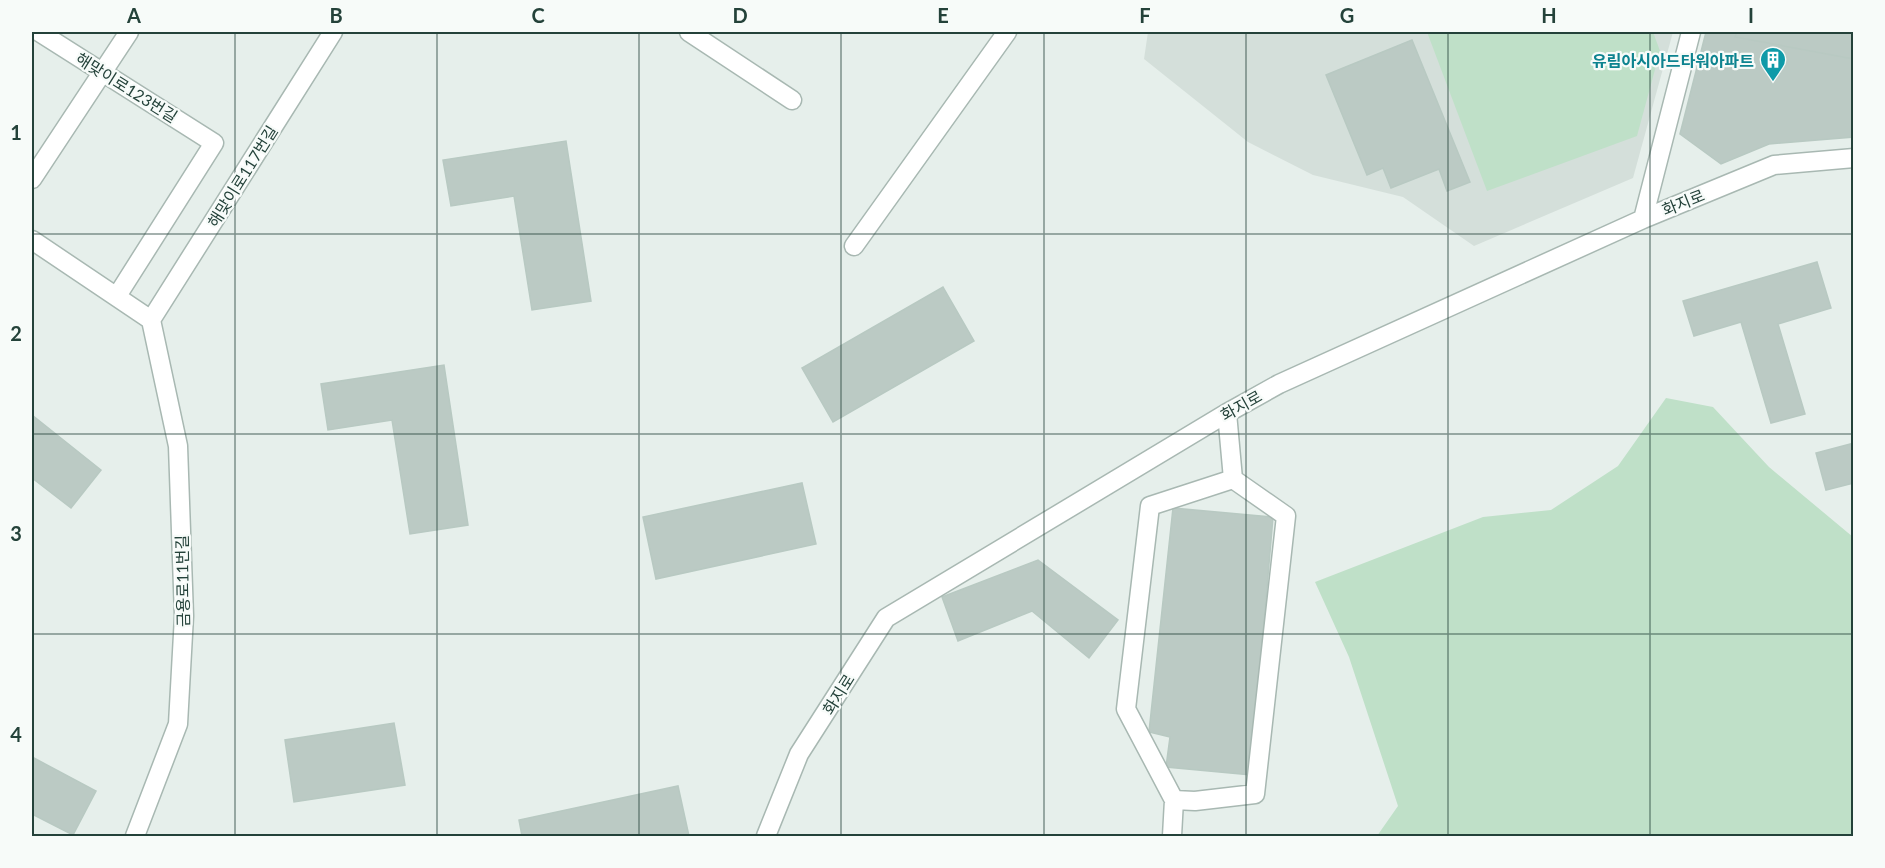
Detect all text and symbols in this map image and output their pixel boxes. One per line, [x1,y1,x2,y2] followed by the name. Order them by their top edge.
[126,3,141,27] text: A
[329,3,343,27] text: B
[531,3,545,27] text: C
[732,3,748,27] text: D
[937,3,949,27] text: E
[1139,3,1151,27] text: F
[1340,3,1354,27] text: G
[1541,3,1557,27] text: H
[1748,3,1754,27] text: I
[1758,45,1788,83] building icon: 유림아시아드타워아파트
[73,48,181,126] street label: 해맞이로123번길
[1592,51,1754,70] place label: 유림아시아드타워아파트
[10,120,22,144] text: 1
[203,122,281,230] street label: 해맞이로117번길
[1659,185,1707,219] street label: 화지로
[10,321,22,345] text: 2
[1217,386,1265,424] street label: 화지로
[10,521,22,545] text: 3
[172,535,192,627] street label: 금용로11번길
[818,670,858,718] street label: 화지로
[10,722,22,746] text: 4

